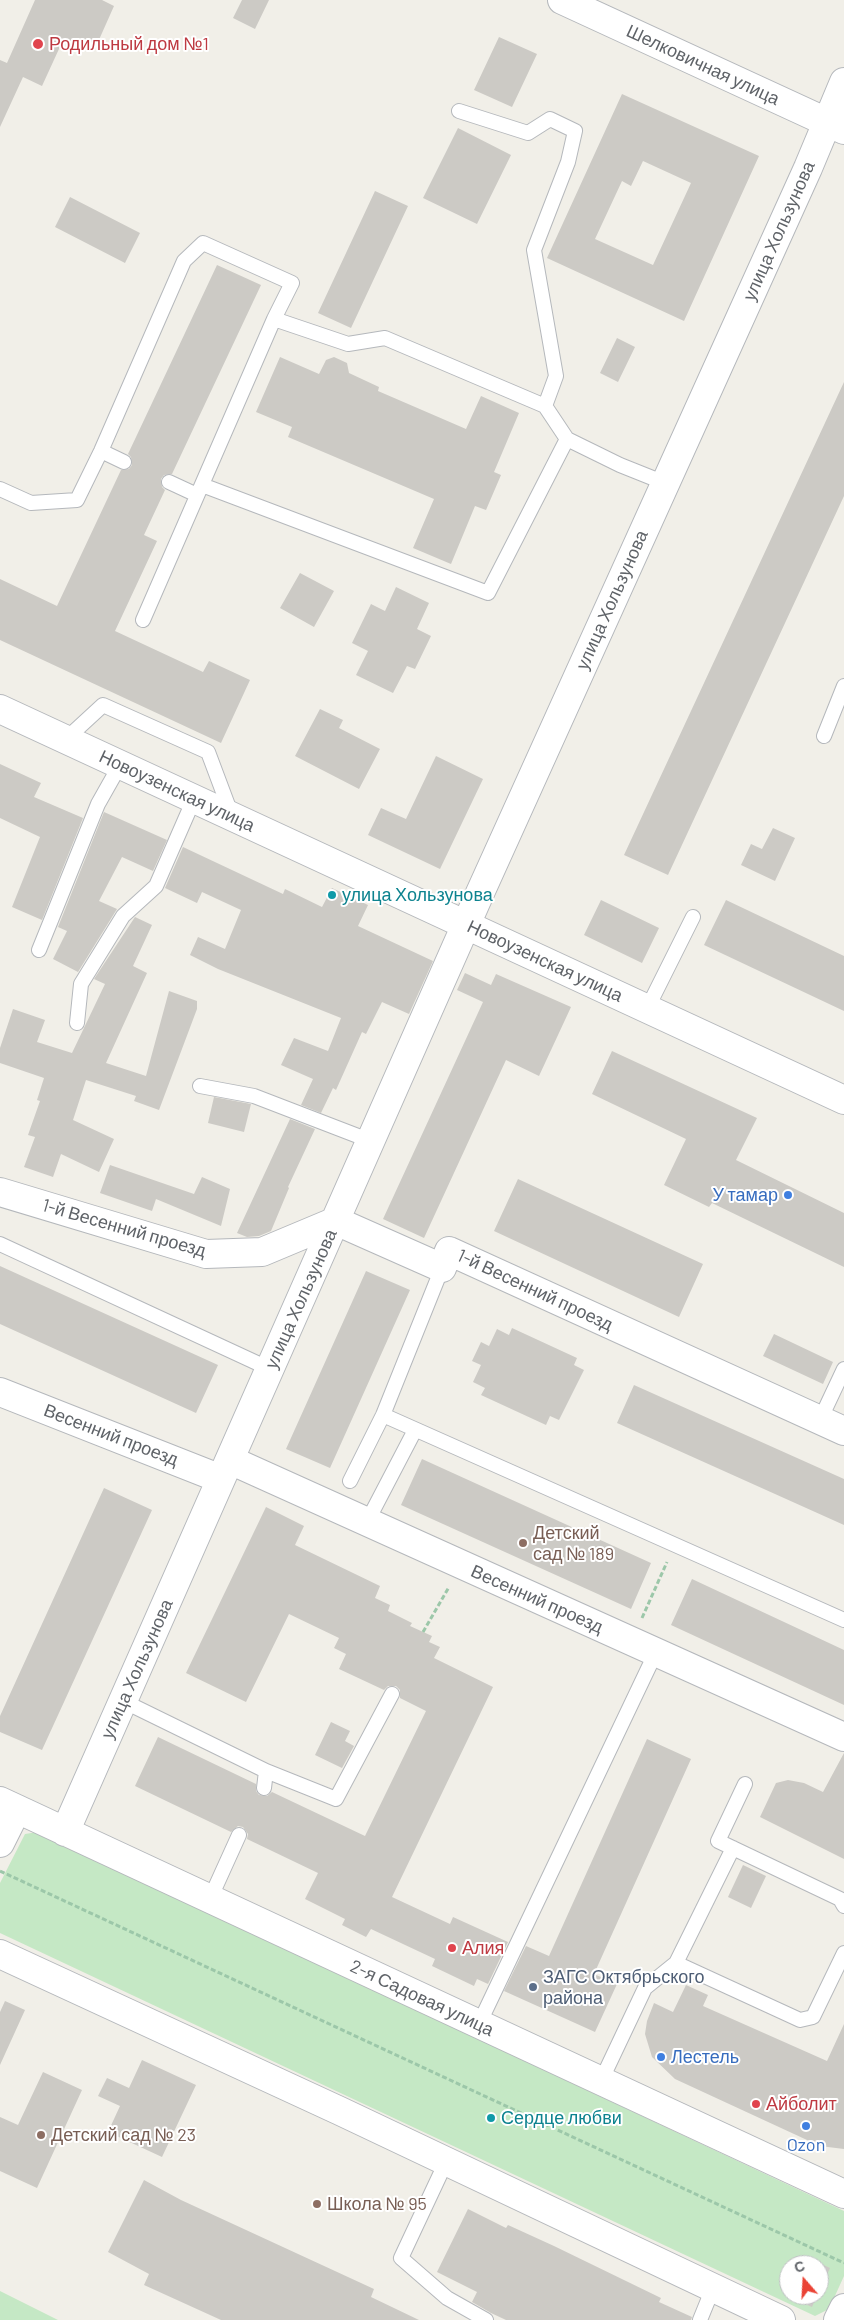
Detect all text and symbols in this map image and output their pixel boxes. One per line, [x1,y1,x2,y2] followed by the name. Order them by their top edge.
[623,20,783,110] street label: Шелковичная улица
[49,33,209,55] place label: Родильный дом №1
[31,37,45,51] marker: Родильный дом №1
[738,158,820,304] street label: улица Хользунова
[571,527,653,673] street label: улица Хользунова
[96,745,258,837] street label: Новоузенская улица
[342,884,493,906] place label: улица Хользунова
[326,889,338,901] marker: улица Хользунова
[464,915,626,1007] street label: Новоузенская улица
[713,1184,778,1206] place label: У тамар
[782,1189,794,1201] marker: У тамар
[40,1194,208,1262] street label: 1-й Весенний проезд
[260,1226,342,1372] street label: улица Хользунова
[454,1244,616,1336] street label: 1-й Весенний проезд
[41,1399,181,1471] street label: Весенний проезд
[533,1522,614,1565] place label: Детский сад № 189
[517,1537,529,1549] marker: Детский сад № 189
[468,1560,606,1638] street label: Весенний проезд
[96,1596,178,1742] street label: улица Хользунова
[462,1937,504,1959] place label: Алия
[446,1942,458,1954] marker: Алия
[347,1955,497,2041] street label: 2-я Садовая улица
[543,1966,704,2008] place label: ЗАГС Октябрьского района
[527,1981,539,1993] marker: ЗАГС Октябрьского района
[671,2046,739,2068] place label: Лестель
[655,2051,667,2063] marker: Лестель
[766,2093,837,2115] place label: Айболит
[750,2098,762,2110] marker: Айболит
[501,2107,622,2129] place label: Сердце любви
[485,2112,497,2124] marker: Сердце любви
[800,2120,812,2132] marker: Ozon
[51,2124,196,2146] place label: Детский сад № 23
[35,2129,47,2141] marker: Детский сад № 23
[787,2134,825,2156] place label: Ozon
[327,2193,427,2215] place label: Школа № 95
[311,2198,323,2210] marker: Школа № 95
[779,2255,829,2305] north arrow
[792,2257,807,2276] text: С

